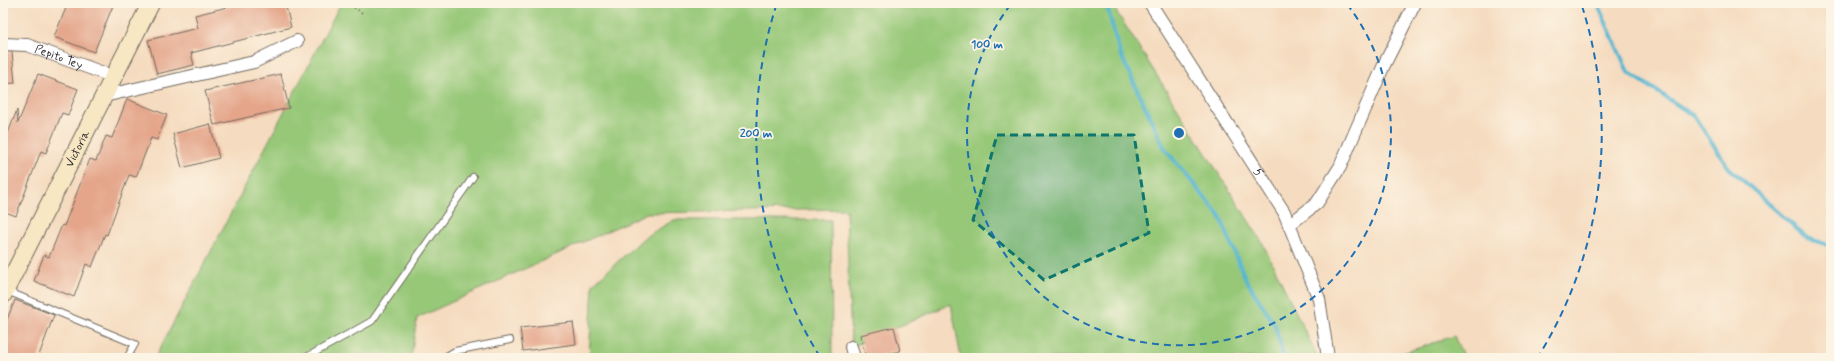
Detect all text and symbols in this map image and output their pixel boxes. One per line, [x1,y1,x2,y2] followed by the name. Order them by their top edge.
[971,37,1004,53] text: 100 m
[32,42,85,74] street label: Pepito Tey
[740,126,773,142] text: 200 m
[1172,126,1186,140] centre of rings
[62,127,94,170] street label: Victoria
[1249,165,1266,180] street label: 5

